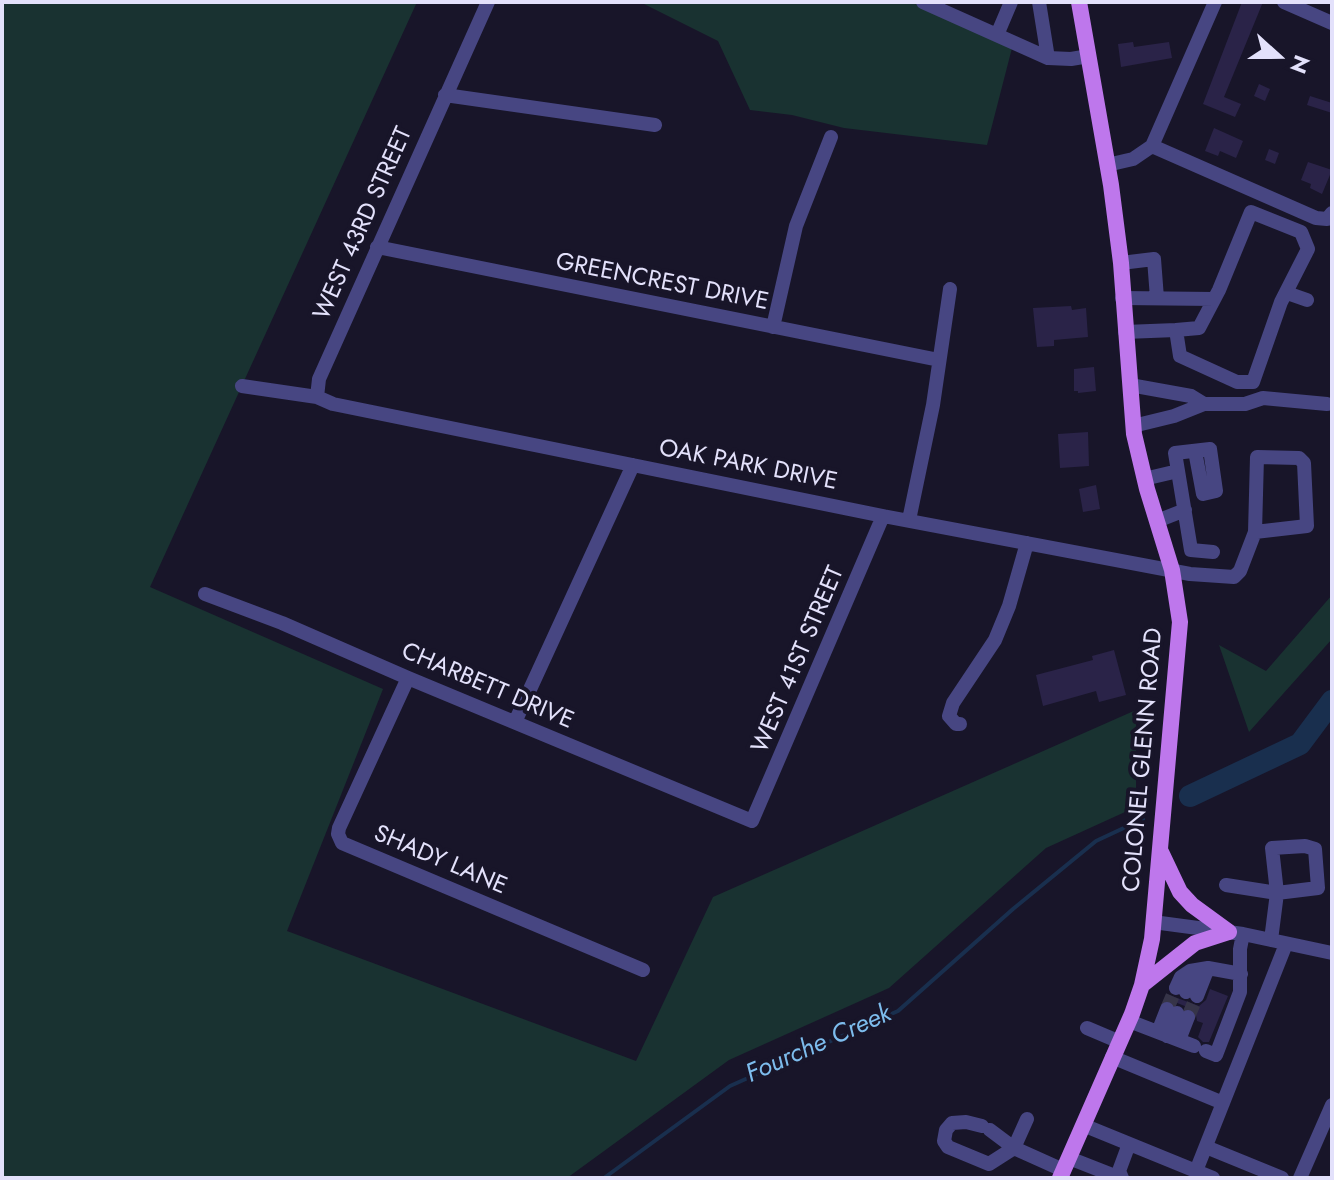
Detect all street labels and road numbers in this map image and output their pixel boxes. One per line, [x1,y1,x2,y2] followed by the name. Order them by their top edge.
[309,123,419,325] street label: WEST 43RD STREET
[553,248,771,318] street label: GREENCREST DRIVE
[656,435,840,497] street label: OAK PARK DRIVE
[747,562,851,758] street label: WEST 41ST STREET
[1118,627,1170,893] street label: COLONEL GLENN ROAD
[397,638,577,736] street label: CHARBETT DRIVE
[369,820,511,902] street label: SHADY LANE

